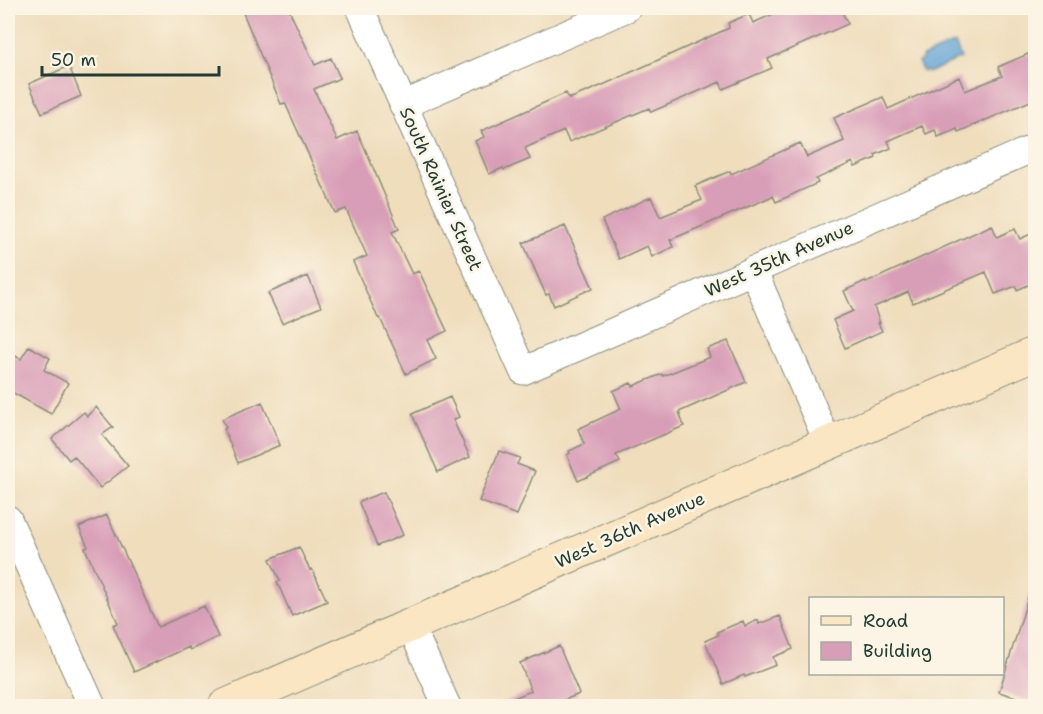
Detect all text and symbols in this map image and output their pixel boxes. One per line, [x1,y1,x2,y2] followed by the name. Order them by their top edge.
[42,39,219,77] scale bar
[51,48,96,72] text: 50 m
[394,103,488,275] street label: South Rainier Street
[701,215,857,303] street label: West 35th Avenue
[551,486,709,574] street label: West 36th Avenue
[809,597,1004,675] legend
[863,609,908,633] text: Road
[863,639,932,663] text: Building

